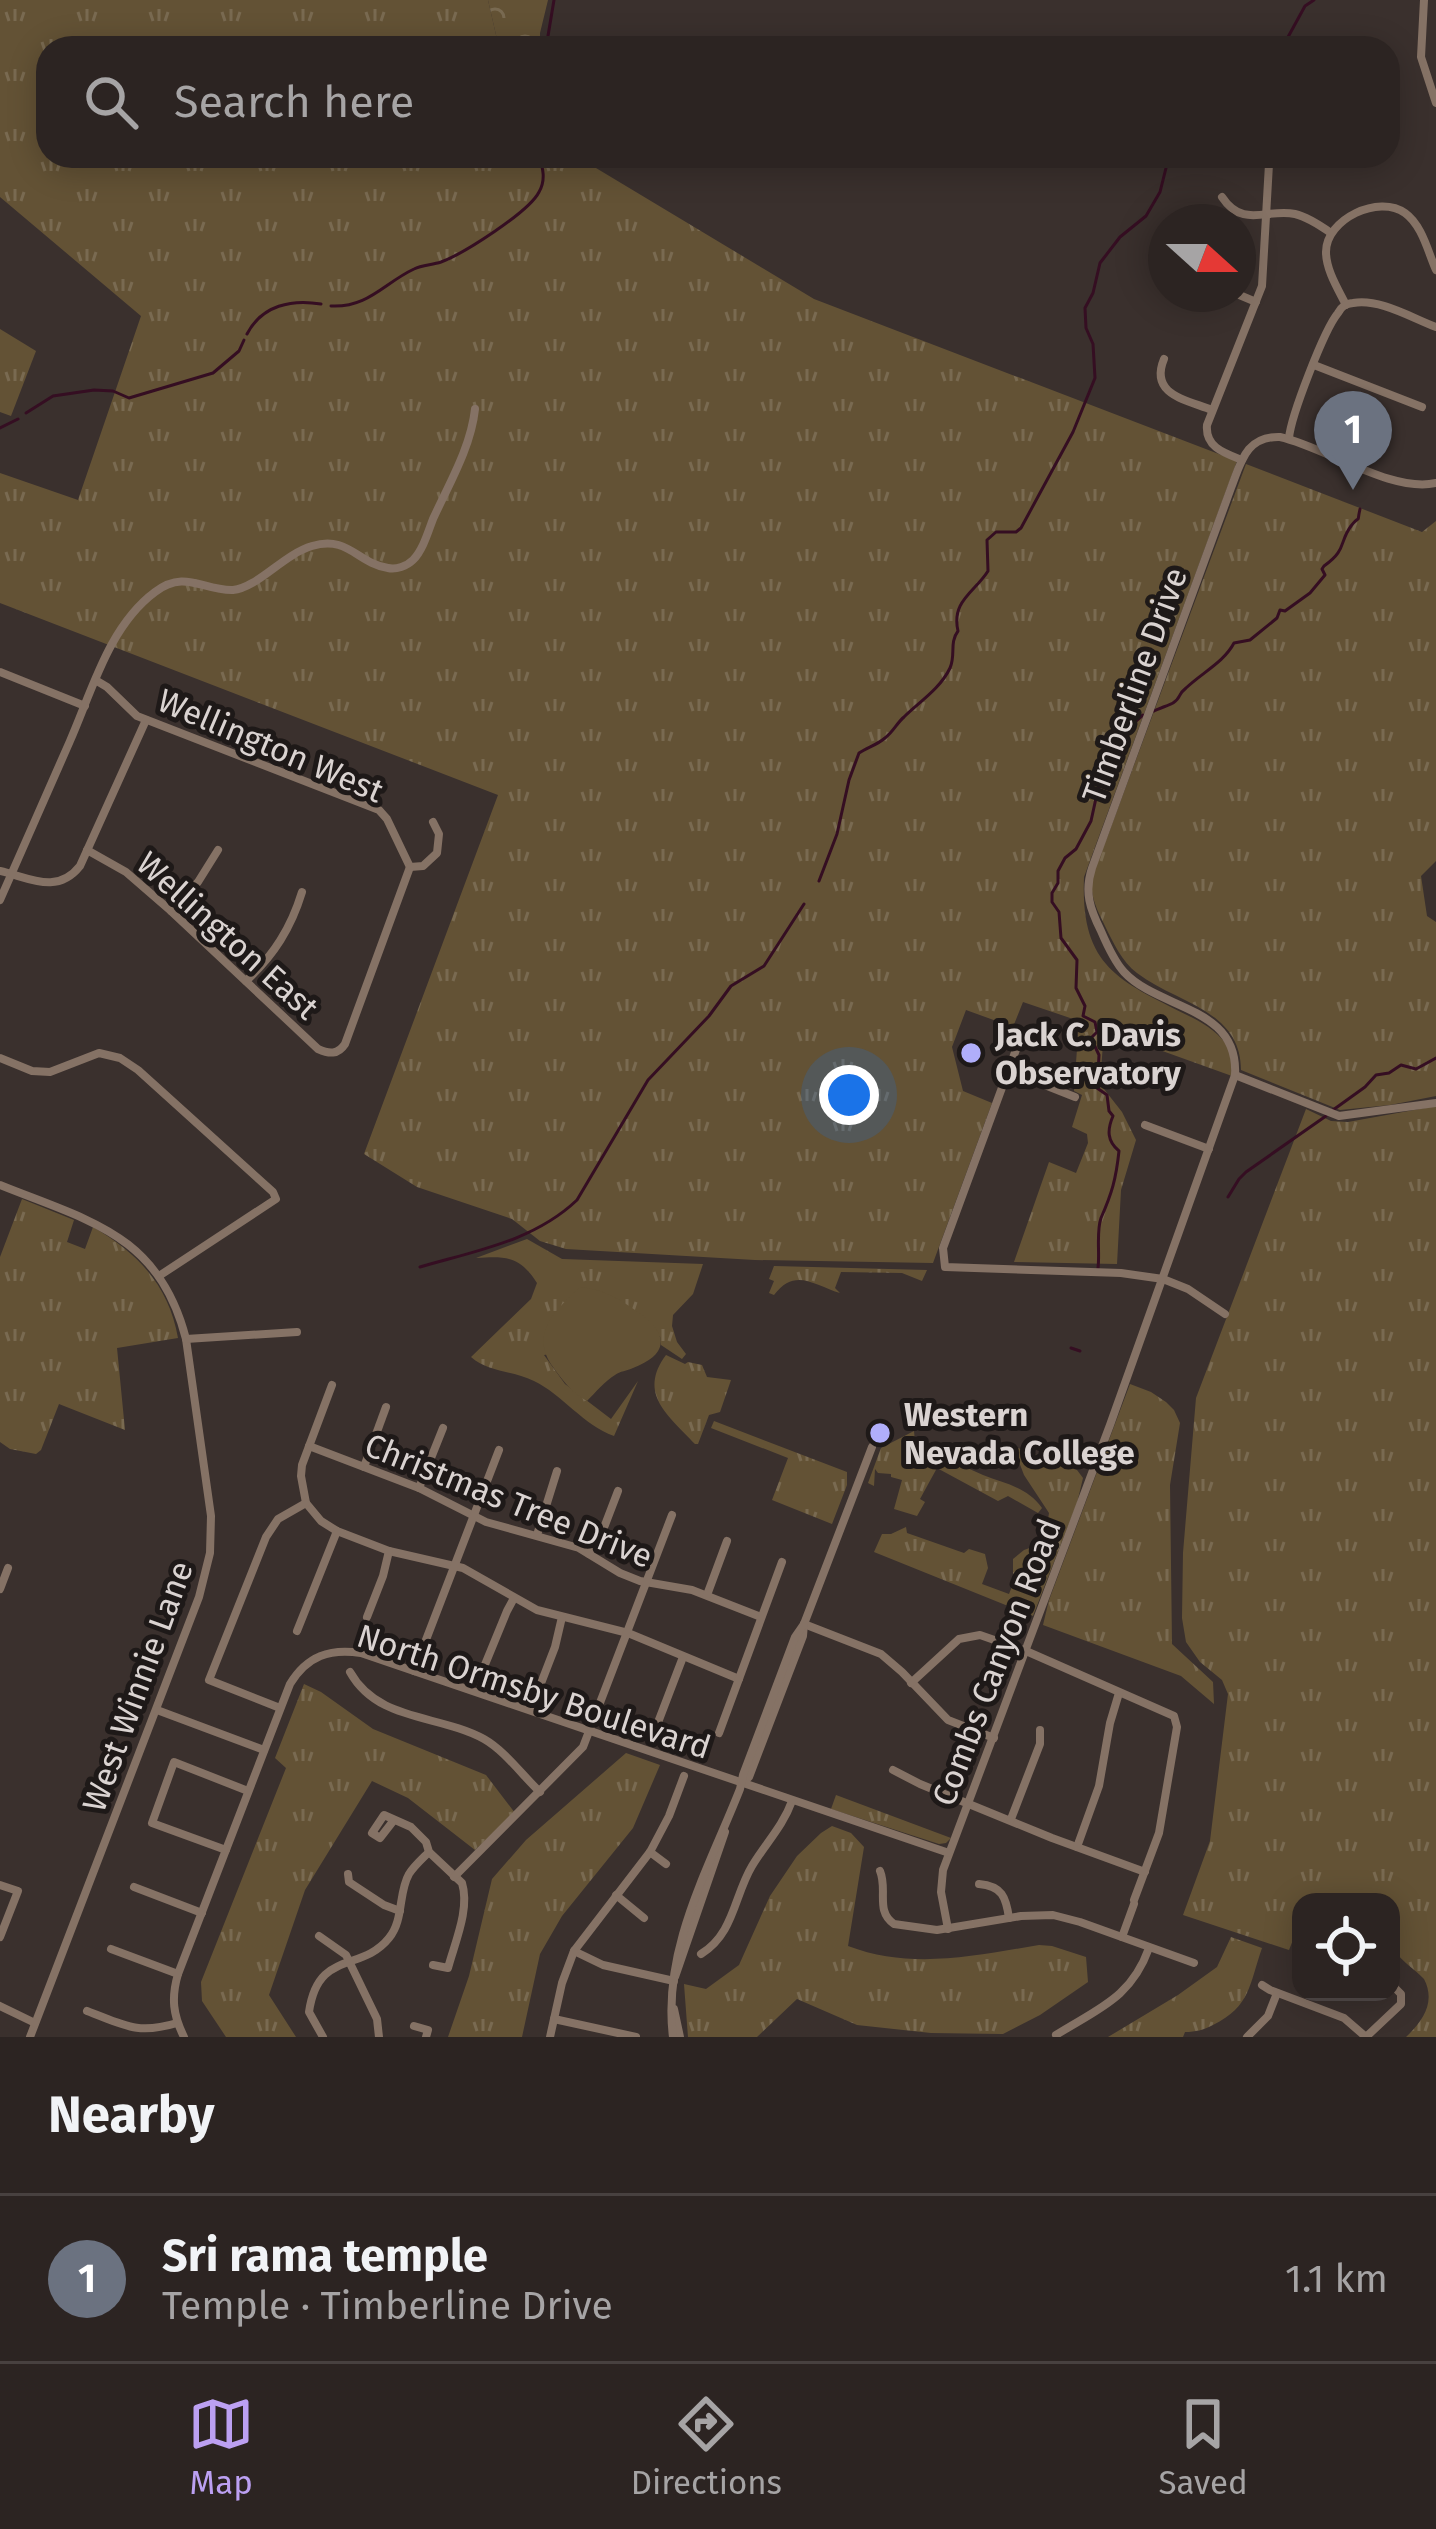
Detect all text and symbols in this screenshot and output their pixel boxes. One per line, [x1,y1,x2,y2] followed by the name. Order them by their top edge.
[36,36,1400,168] search box
[78,69,144,135] icon: search
[174,75,414,129] text: Search here
[1148,204,1256,312] north arrow
[1314,391,1392,490] pin: 1
[1074,562,1196,808] street label: Timberline Drive
[152,680,389,811] street label: Wellington West
[128,844,327,1028] street label: Wellington East
[994,1015,1182,1093] place label: Jack C. Davis Observatory
[958,1040,984,1066] marker: Jack C. Davis Observatory
[819,1065,879,1125] your location
[904,1395,1135,1473] place label: Western Nevada College
[867,1420,893,1446] marker: Western Nevada College
[359,1425,658,1577] street label: Christmas Tree Drive
[924,1513,1070,1811] street label: Combs Canyon Road
[74,1556,202,1817] street label: West Winnie Lane
[352,1616,715,1768] street label: North Ormsby Boulevard
[1292,1893,1400,2001] map controls
[1292,1893,1400,2001] button: locate
[48,2084,214,2146] text: Nearby
[162,2229,488,2283] text: Sri rama temple
[78,2256,96,2302] text: 1
[1285,2256,1388,2302] text: 1.1 km
[162,2283,613,2329] text: Temple · Timberline Drive
[188,2391,254,2503] tab: Map
[631,2391,782,2503] tab: Directions
[1158,2391,1248,2503] tab: Saved

